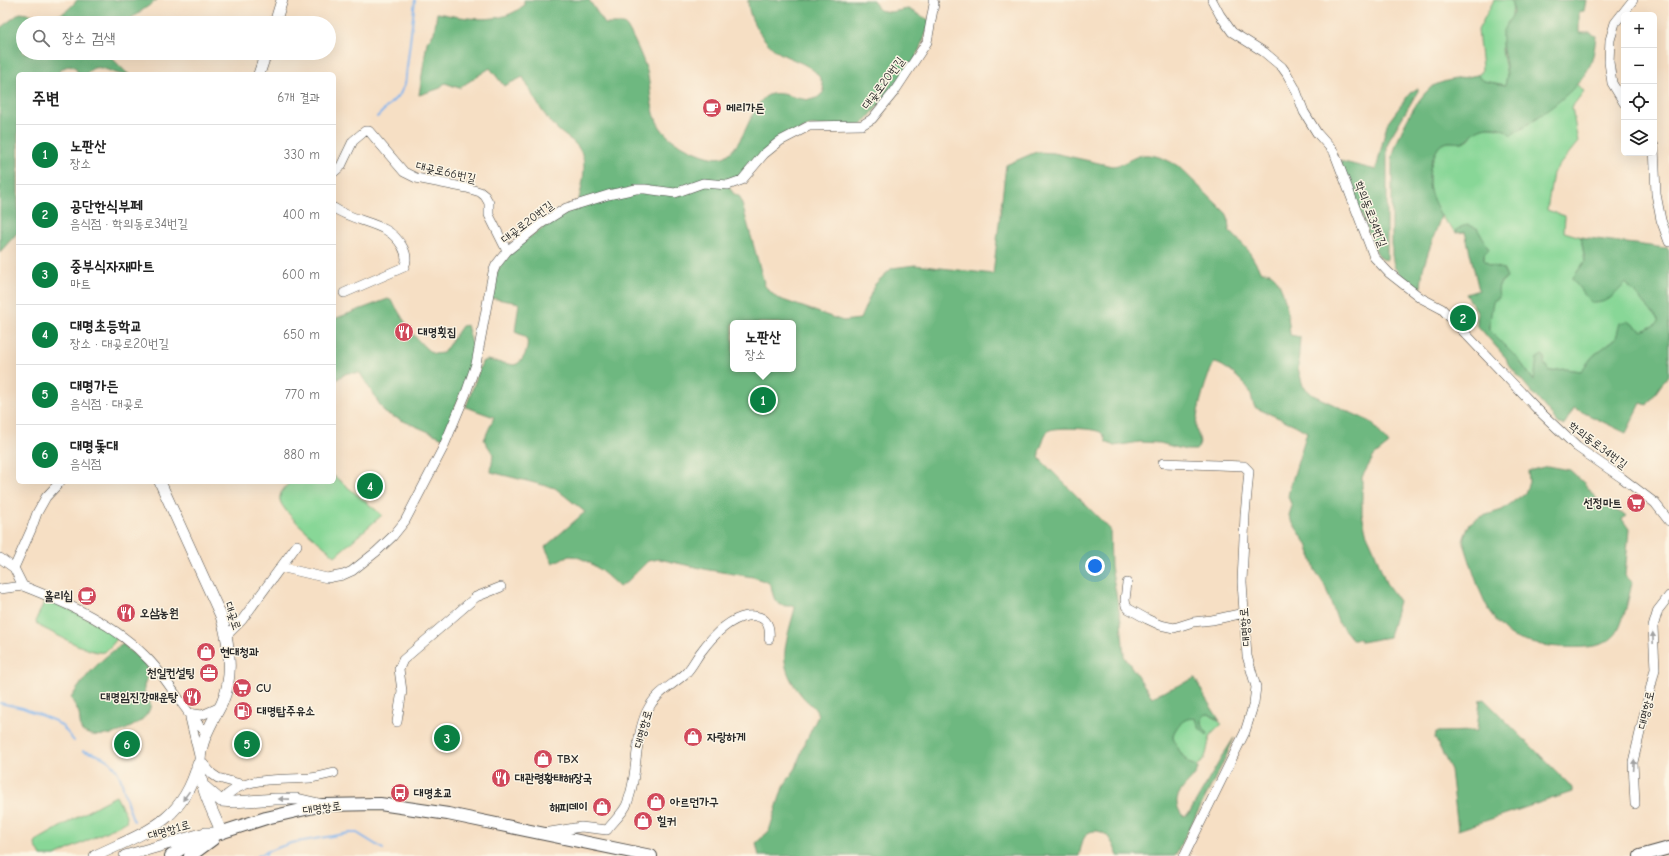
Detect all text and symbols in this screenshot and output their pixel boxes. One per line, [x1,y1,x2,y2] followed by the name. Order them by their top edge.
[1621,12,1657,156] map controls
[1621,12,1657,48] button: +
[16,16,336,60] search box
[30,27,52,49] icon: search
[62,29,115,47] text: 장소 검색
[1621,48,1657,84] button: −
[859,54,907,112] street label: 대곶로20번길
[1621,84,1657,120] button: locate
[32,89,59,108] text: 주변
[277,90,320,105] text: 6개 결과
[701,97,723,119] cafe icon: 메리가든
[726,101,765,115] place label: 메리가든
[1621,120,1657,156] button: layers
[70,137,106,155] text: 노판산
[42,147,48,162] text: 1
[284,147,320,162] text: 330 m
[70,156,91,171] text: 장소
[415,158,478,186] street label: 대곶로66번길
[1352,179,1390,249] street label: 학의동로34번길
[70,197,142,215] text: 공단한식부페
[498,198,556,246] street label: 대곶로20번길
[42,207,48,222] text: 2
[283,207,320,222] text: 400 m
[70,216,188,231] text: 음식점 · 학의동로34번길
[70,257,155,275] text: 중부식자재마트
[42,267,48,282] text: 3
[282,267,320,282] text: 600 m
[70,276,91,291] text: 마트
[1450,303,1476,333] pin: 2
[70,317,142,335] text: 대명초등학교
[730,320,796,372] popup
[393,321,415,343] restaurant icon: 대명횟집
[417,325,457,339] place label: 대명횟집
[42,327,48,342] text: 4
[283,327,320,342] text: 650 m
[745,328,781,346] text: 노판산
[70,336,169,351] text: 장소 · 대곶로20번길
[745,347,766,362] text: 장소
[70,377,118,395] text: 대명가든
[750,385,776,415] pin: 1
[42,387,48,402] text: 5
[285,387,320,402] text: 770 m
[70,396,144,411] text: 음식점 · 대곶로
[1566,418,1630,472] street label: 학의동로34번길
[70,437,118,455] text: 대명돛대
[42,447,48,462] text: 6
[284,447,320,462] text: 880 m
[70,456,101,471] text: 음식점
[357,471,383,501] pin: 4
[1625,492,1647,514] supermarket icon: 선정마트
[1583,496,1622,510] place label: 선정마트
[1085,556,1105,576] your location
[76,585,98,607] cafe icon: 홀리쉽
[44,589,73,603] place label: 홀리쉽
[222,600,244,632] street label: 대곶로
[115,602,137,624] restaurant icon: 오삼농원
[140,606,179,620] place label: 오삼농원
[1237,607,1253,647] street label: 대명항로
[1650,631,1656,644] one-way arrow
[195,641,217,663] shop icon: 현대청과
[220,645,259,659] place label: 현대청과
[198,662,220,684] office icon: 천일컨설팅
[147,666,195,680] place label: 천일컨설팅
[231,677,253,699] supermarket icon: CU
[256,681,271,695] place label: CU
[181,686,203,708] restaurant icon: 대명임진강매운탕
[100,690,178,704] place label: 대명임진강매운탕
[1635,690,1657,730] street label: 대명항로
[232,700,254,722] fuel station icon: 대명탑주유소
[256,704,315,718] place label: 대명탑주유소
[631,709,655,749] street label: 대명항로
[434,723,460,753] pin: 3
[682,726,704,748] shop icon: 자랑하게
[114,729,140,759] pin: 6
[234,729,260,759] pin: 5
[707,730,746,744] place label: 자랑하게
[532,748,554,770] shop icon: TBX
[557,752,579,766] place label: TBX
[1630,759,1637,771] one-way arrow
[490,767,512,789] restaurant icon: 대관령황태해장국
[514,771,593,785] place label: 대관령황태해장국
[389,782,411,804] bus stop icon: 대명초교
[413,786,453,800] place label: 대명초교
[182,791,190,801] one-way arrow
[645,791,667,813] shop icon: 아르던가구
[670,795,719,809] place label: 아르던가구
[277,796,290,802] one-way arrow
[591,796,613,818] shop icon: 해피데이
[302,799,342,817] street label: 대명항로
[549,800,588,814] place label: 해피데이
[632,810,654,832] shop icon: 힐커
[657,814,676,828] place label: 힐커
[146,817,192,843] street label: 대명항1로

